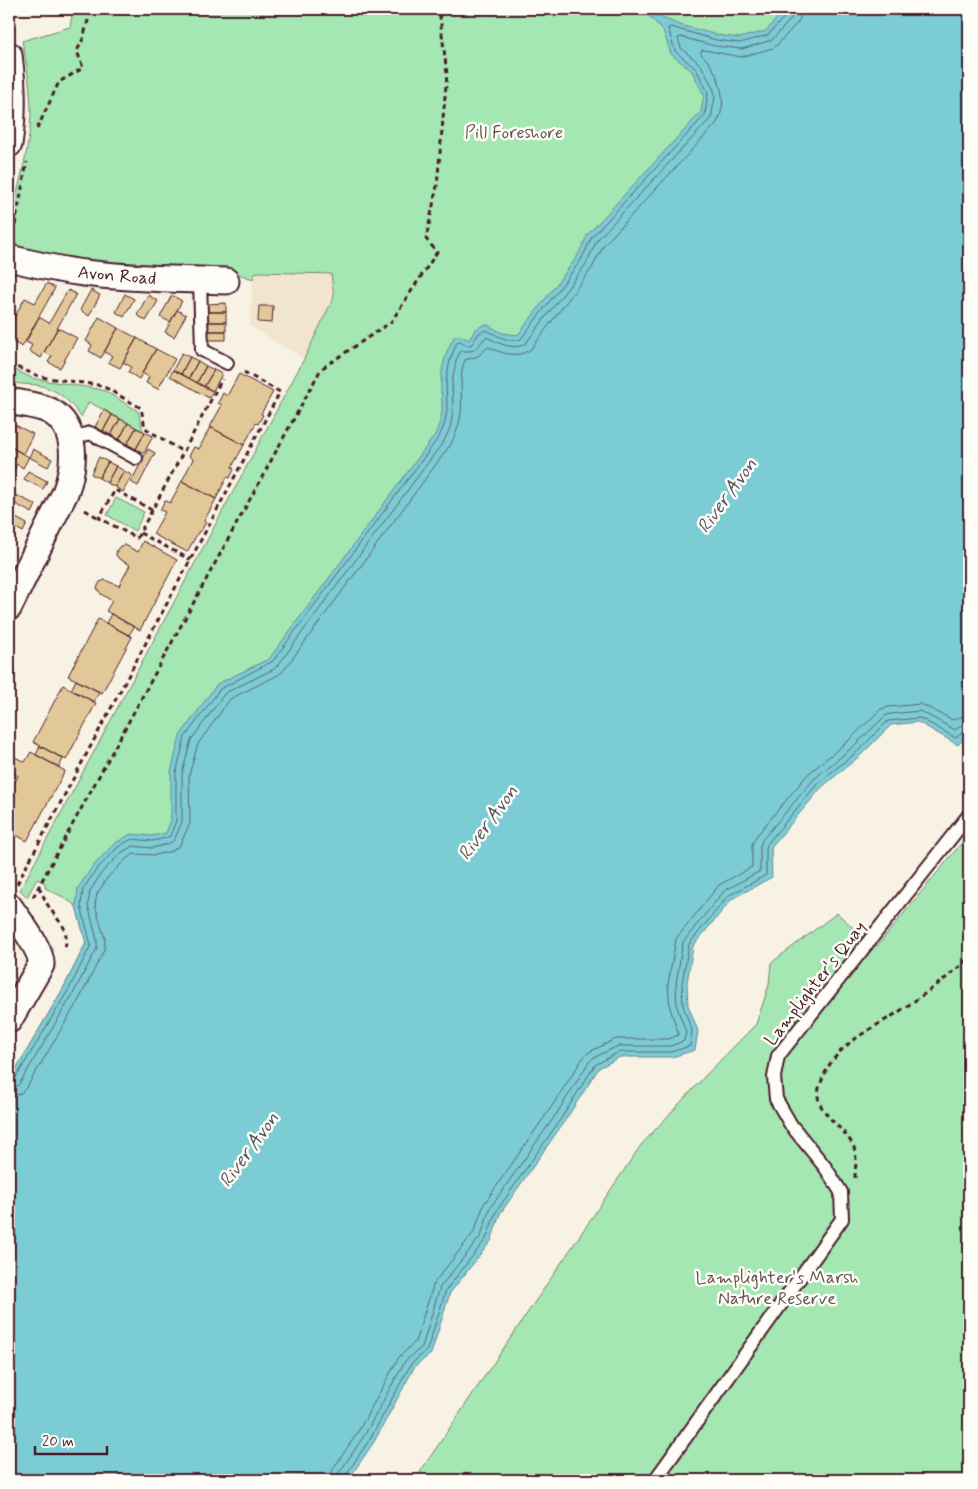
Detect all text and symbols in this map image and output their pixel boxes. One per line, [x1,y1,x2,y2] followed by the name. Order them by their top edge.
[465,121,563,145] park label: Pill Foreshore
[77,261,157,291] street label: Avon Road
[691,453,763,538] water label: River Avon
[452,780,524,865] water label: River Avon
[759,916,872,1051] street label: Lamplighter's Quay
[213,1107,285,1192] water label: River Avon
[696,1266,858,1311] park label: Lamplighter's Marsh Nature Reserve
[35,1424,108,1456] scale bar
[42,1432,74,1452] text: 20 m

